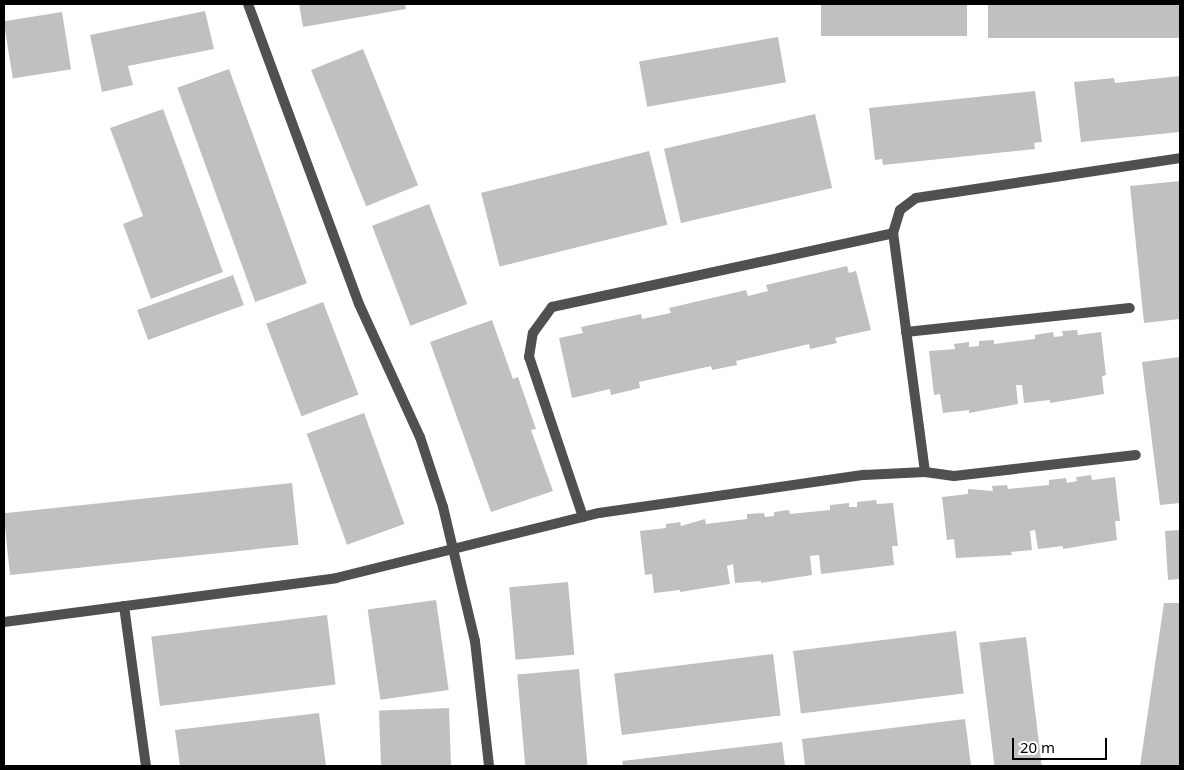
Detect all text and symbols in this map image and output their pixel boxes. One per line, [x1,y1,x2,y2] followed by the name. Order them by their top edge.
[1014,728,1109,760] scale bar
[1020,737,1055,757] text: 20 m

